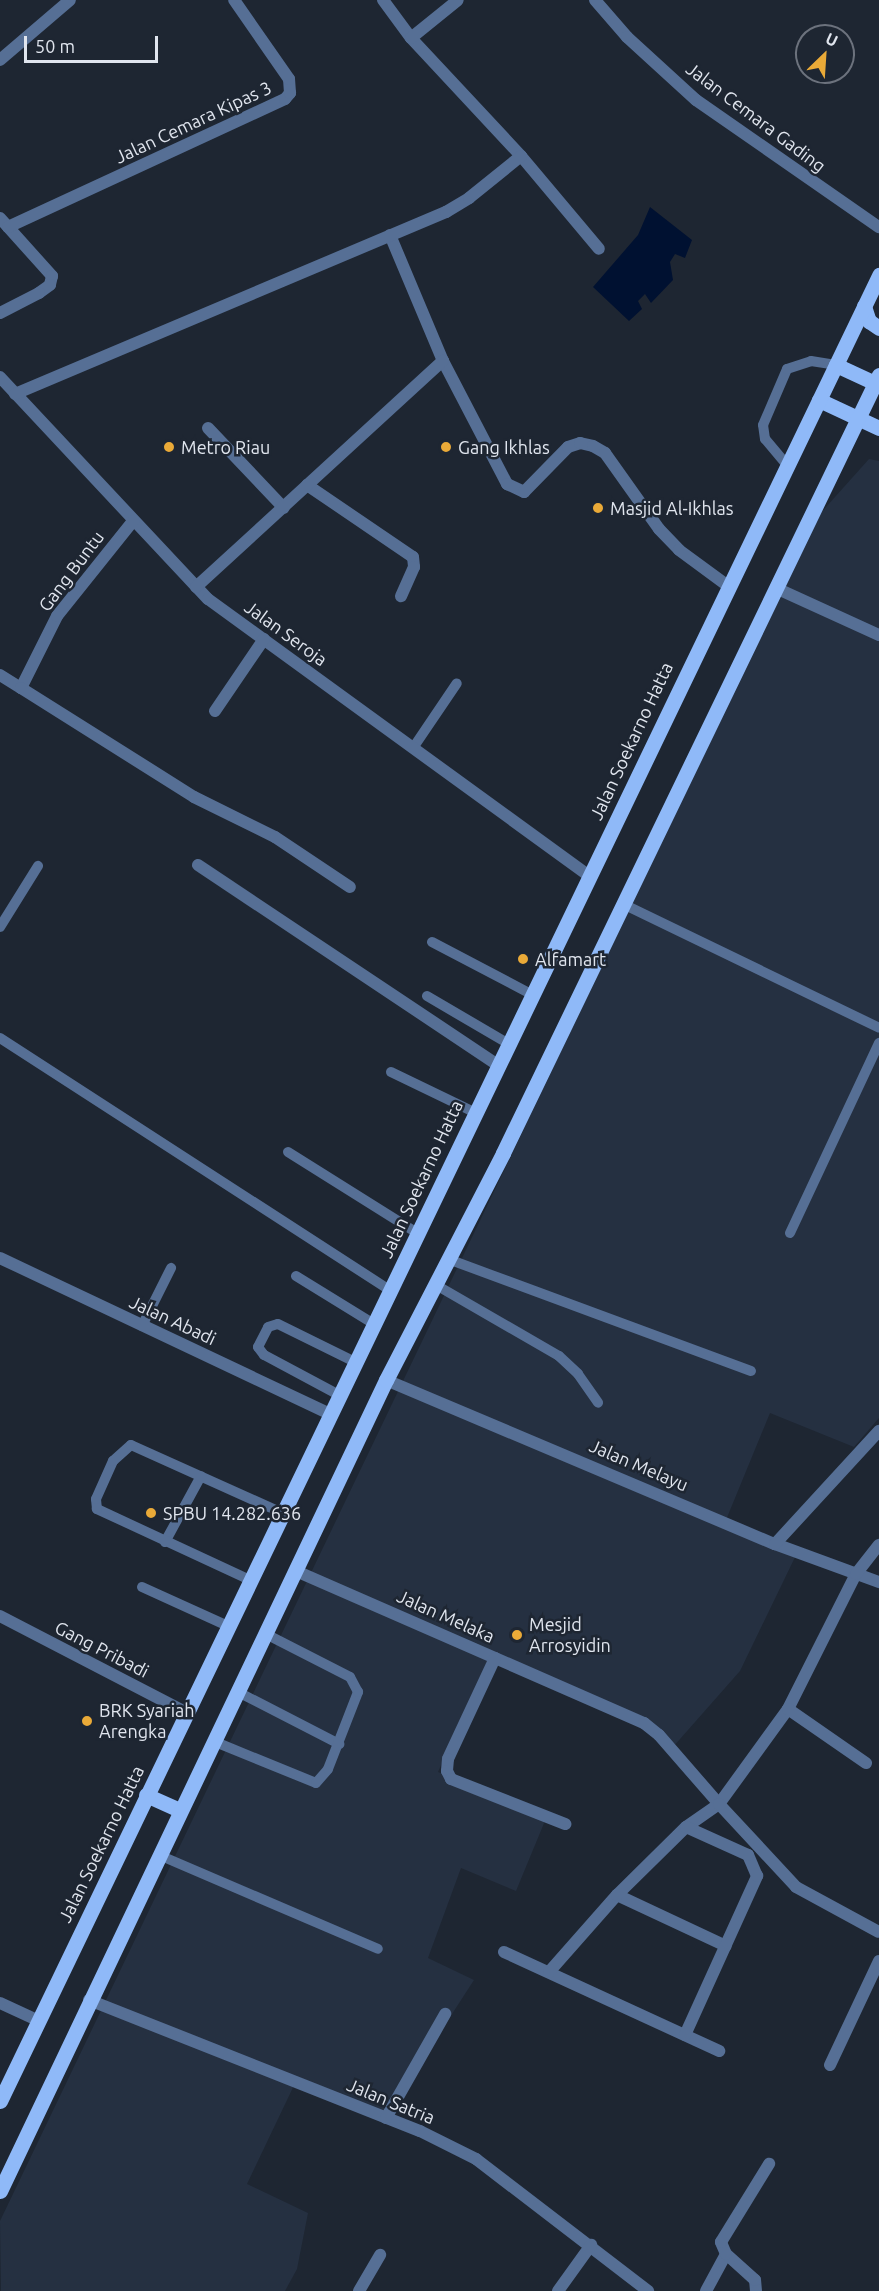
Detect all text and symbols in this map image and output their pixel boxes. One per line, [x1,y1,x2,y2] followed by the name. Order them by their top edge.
[27,24,160,62] scale bar
[795,24,855,84] north arrow
[823,29,841,50] text: U
[35,36,75,56] text: 50 m
[682,57,830,177] street label: Jalan Cemara Gading
[111,76,275,168] street label: Jalan Cemara Kipas 3
[181,436,270,458] place label: Metro Riau
[458,436,550,458] place label: Gang Ikhlas
[162,440,176,454] marker: Metro Riau
[439,440,453,454] marker: Gang Ikhlas
[610,497,734,519] place label: Masjid Al-Ikhlas
[591,501,605,515] marker: Masjid Al-Ikhlas
[34,526,108,616] street label: Gang Buntu
[240,596,332,670] street label: Jalan Seroja
[585,659,677,823] street label: Jalan Soekarno Hatta
[535,948,606,970] place label: Alfamart
[516,952,530,966] marker: Alfamart
[375,1097,467,1261] street label: Jalan Soekarno Hatta
[126,1291,220,1349] street label: Jalan Abadi
[586,1435,692,1495] street label: Jalan Melayu
[163,1502,301,1524] place label: SPBU 14.282.636
[144,1506,158,1520] marker: SPBU 14.282.636
[394,1585,498,1647] street label: Jalan Melaka
[529,1614,611,1656] place label: Mesjid Arrosyidin
[51,1616,153,1682] street label: Gang Pribadi
[510,1628,524,1642] marker: Mesjid Arrosyidin
[99,1700,195,1742] place label: BRK Syariah Arengka
[80,1714,94,1728] marker: BRK Syariah Arengka
[54,1762,148,1926] street label: Jalan Soekarno Hatta
[344,2074,438,2128] street label: Jalan Satria

